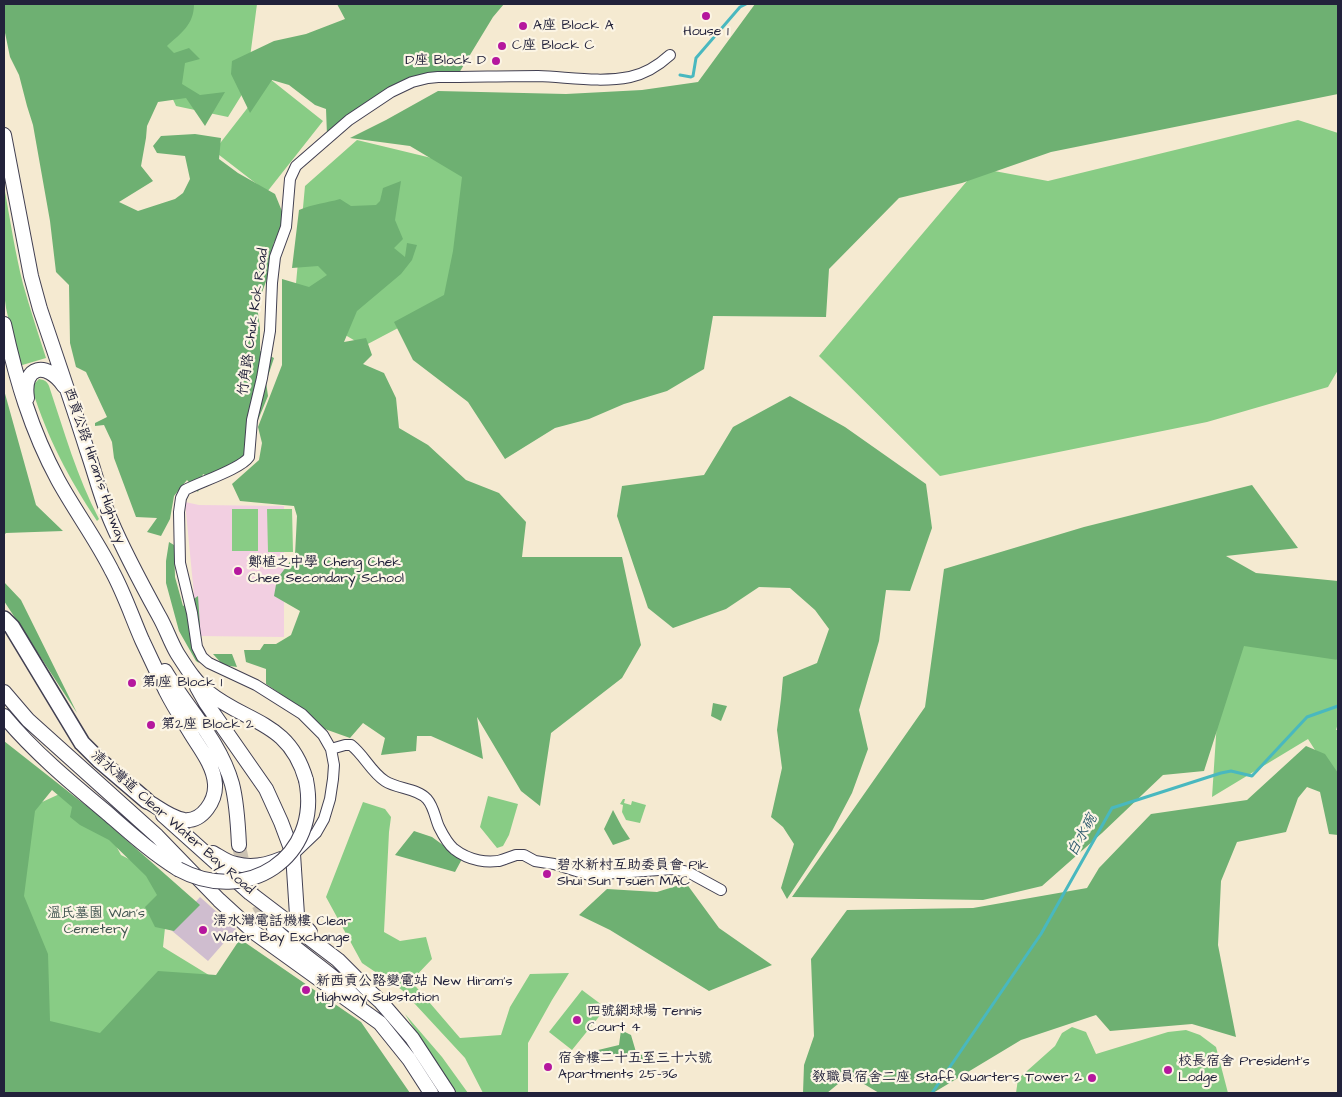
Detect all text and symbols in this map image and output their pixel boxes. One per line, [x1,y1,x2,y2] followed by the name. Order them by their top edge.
[700,10,712,22] marker: House 1
[533,18,614,34] place label: A座 Block A
[517,20,529,32] marker: A座 Block A
[683,24,729,40] place label: House 1
[512,38,595,54] place label: C座 Block C
[496,40,508,52] marker: C座 Block C
[405,53,486,69] place label: D座 Block D
[490,55,502,67] marker: D座 Block D
[235,247,273,397] street label: 竹角路 Chuk Kok Road
[59,386,129,546] street label: 西貢公路 Hiram's Highway
[248,555,404,588] place label: 鄭植之中學 Cheng Chek Chee Secondary School
[232,565,244,577] marker: 鄭植之中學 Cheng Chek Chee Secondary School
[142,675,222,691] place label: 第1座 Block 1
[126,677,138,689] marker: 第1座 Block 1
[161,717,254,733] place label: 第2座 Block 2
[145,719,157,731] marker: 第2座 Block 2
[87,747,257,899] street label: 清水灣道 Clear Water Bay Road
[1064,812,1102,860] water label: 白水碗
[557,858,708,890] place label: 碧水新村互助委員會 Pik Shui Sun Tsuen MAC
[541,868,553,880] marker: 碧水新村互助委員會 Pik Shui Sun Tsuen MAC
[47,906,145,939] park label: 溫氏墓園 Wan's Cemetery
[213,914,351,946] place label: 清水灣電話機樓 Clear Water Bay Exchange
[197,924,209,936] marker: 清水灣電話機樓 Clear Water Bay Exchange
[316,974,513,1006] place label: 新西貢公路變電站 New Hiram's Highway Substation
[300,984,312,996] marker: 新西貢公路變電站 New Hiram's Highway Substation
[587,1004,702,1036] place label: 四號網球場 Tennis Court 4
[571,1014,583,1026] marker: 四號網球場 Tennis Court 4
[558,1051,712,1084] place label: 宿舍樓二十五至三十六號 Apartments 25-36
[1178,1054,1310,1086] place label: 校長宿舍 President's Lodge
[542,1061,554,1073] marker: 宿舍樓二十五至三十六號 Apartments 25-36
[1162,1064,1174,1076] marker: 校長宿舍 President's Lodge
[812,1070,1082,1086] place label: 教職員宿舍二座 Staff Quarters Tower 2
[1086,1072,1098,1084] marker: 教職員宿舍二座 Staff Quarters Tower 2

